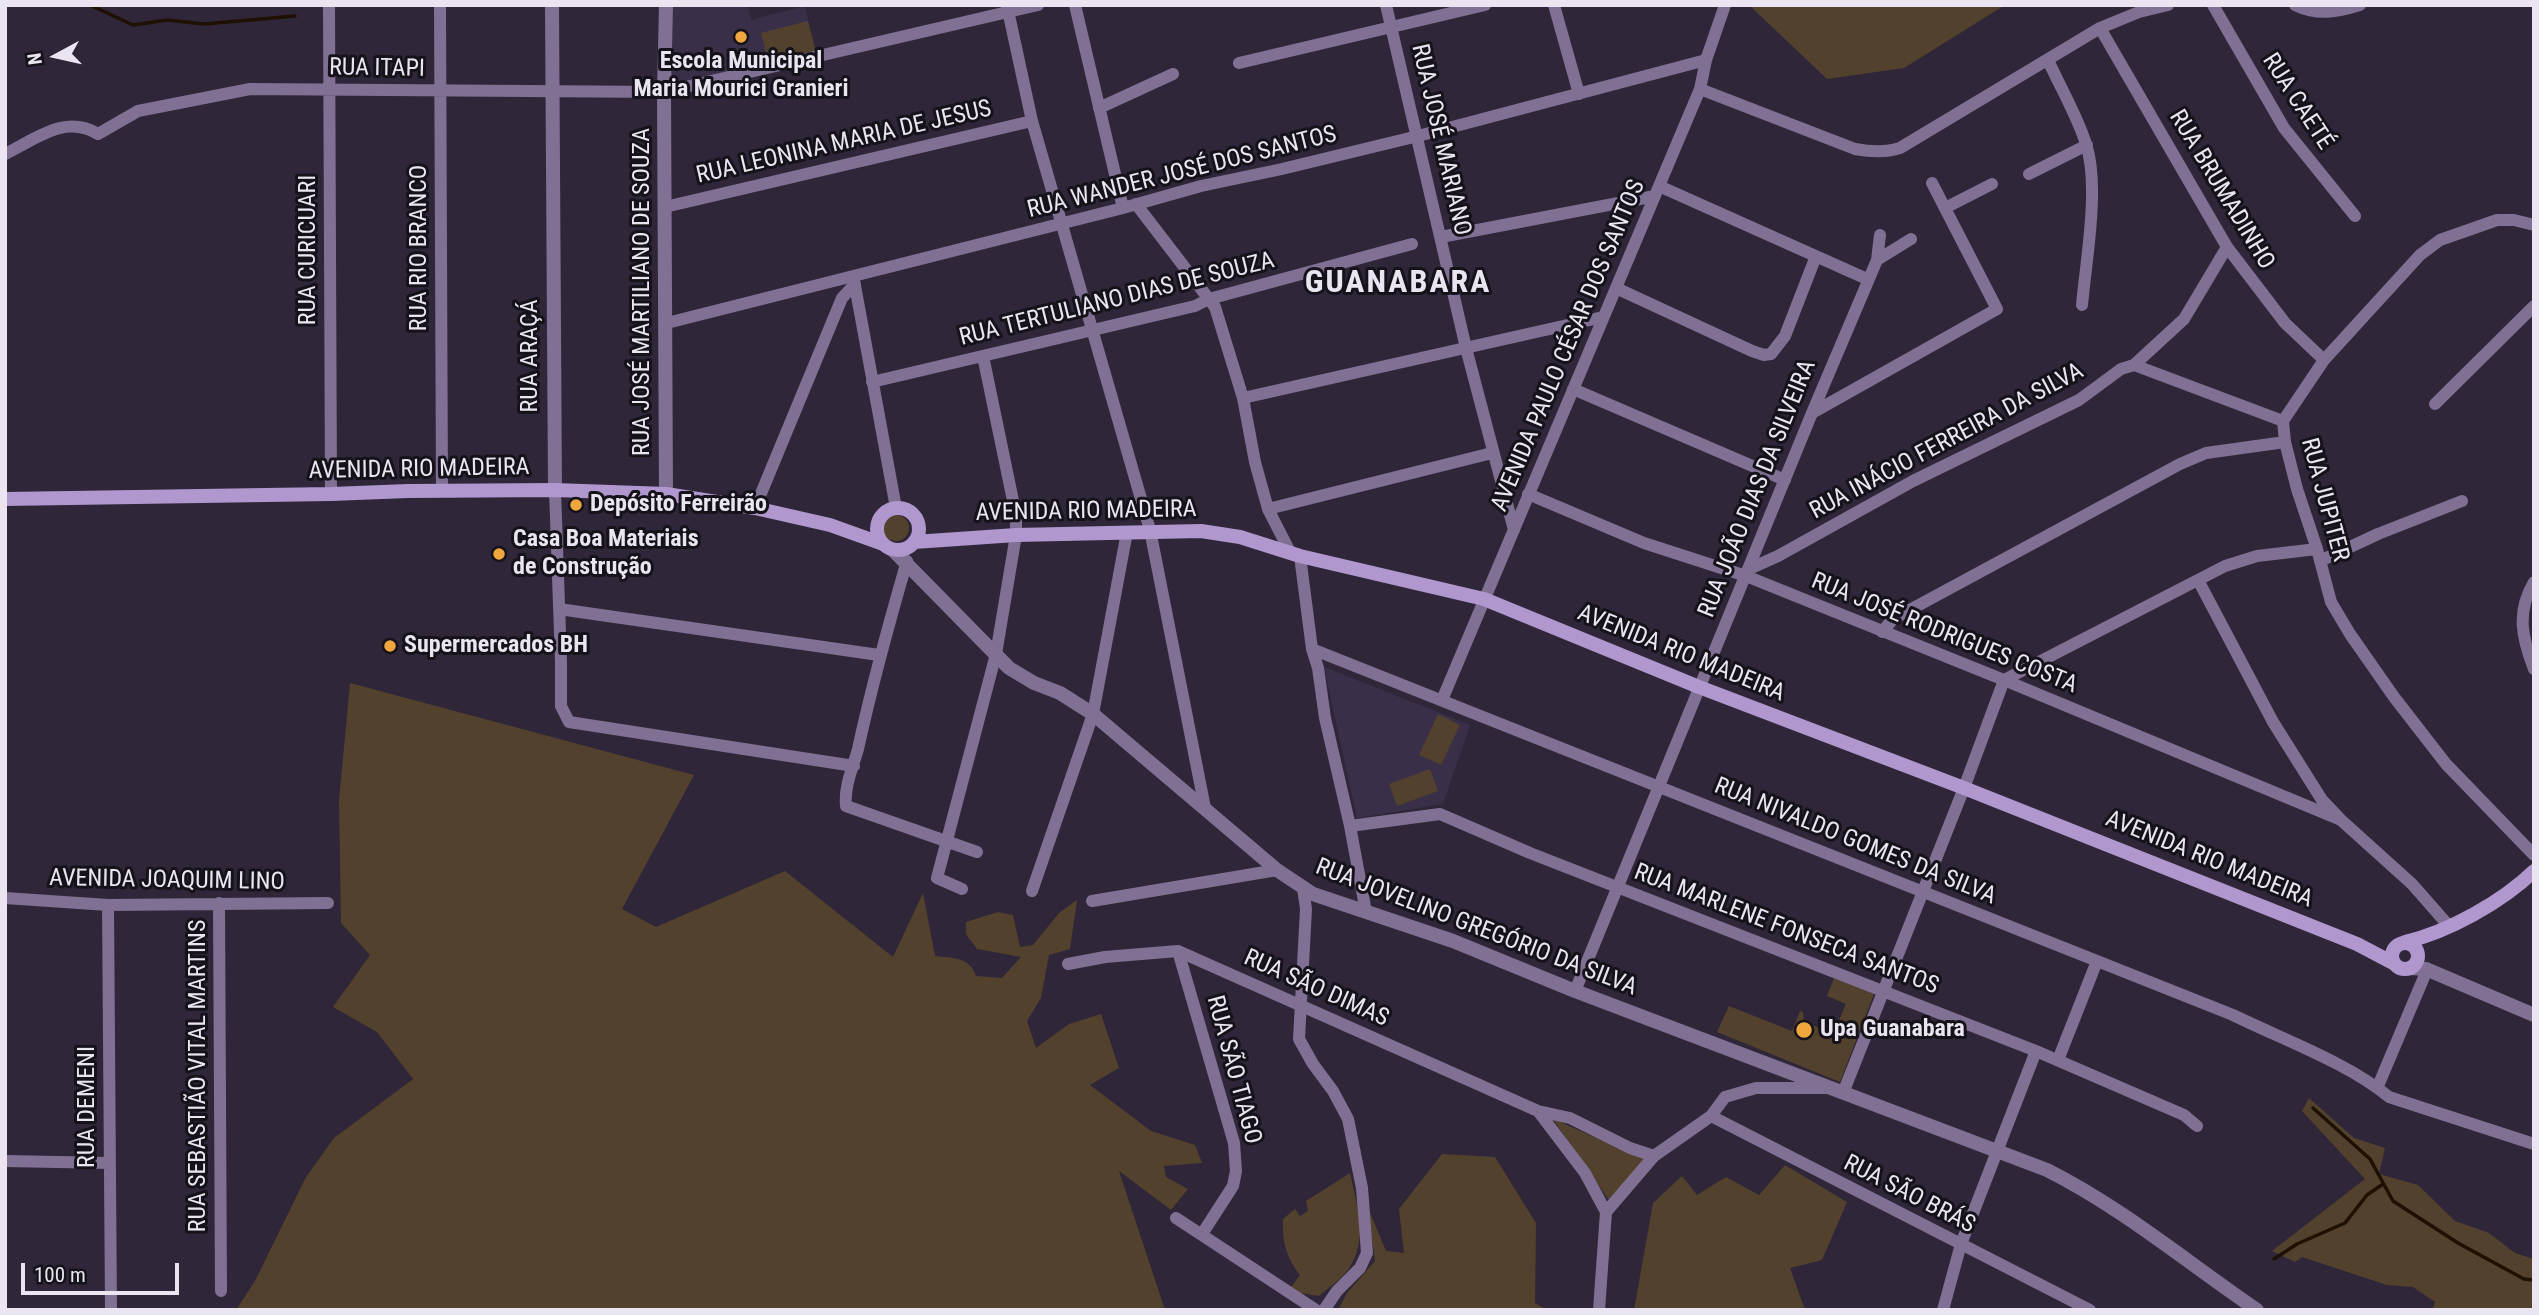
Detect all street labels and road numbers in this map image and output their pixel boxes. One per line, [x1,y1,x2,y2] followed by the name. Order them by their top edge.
[1404,42,1476,238] street label: RUA JOSÉ MARIANO
[2255,48,2339,156] street label: RUA CAETÉ
[329,54,425,84] street label: RUA ITAPI
[694,95,994,191] street label: RUA LEONINA MARIA DE JESUS
[2162,105,2280,275] street label: RUA BRUMADINHO
[1024,121,1340,225] street label: RUA WANDER JOSÉ DOS SANTOS
[629,128,657,456] street label: RUA JOSÉ MARTILIANO DE SOUZA
[406,165,434,331] street label: RUA RIO BRANCO
[295,175,323,325] street label: RUA CURICUARI
[1486,176,1652,516] street label: AVENIDA PAULO CÉSAR DOS SANTOS
[957,247,1277,353] street label: RUA TERTULIANO DIAS DE SOUZA
[517,299,545,413] street label: RUA ARAÇÁ
[1693,356,1823,622] street label: RUA JOÃO DIAS DA SILVEIRA
[1805,358,2089,526] street label: RUA INÁCIO FERREIRA DA SILVA
[2294,435,2354,565] street label: RUA JUPITER
[308,454,530,486] street label: AVENIDA RIO MADEIRA
[975,496,1197,528] street label: AVENIDA RIO MADEIRA
[1807,567,2081,701] street label: RUA JOSÉ RODRIGUES COSTA
[1573,599,1789,709] street label: AVENIDA RIO MADEIRA
[1710,772,2000,912] street label: RUA NIVALDO GOMES DA SILVA
[2101,805,2317,915] street label: AVENIDA RIO MADEIRA
[1311,853,1641,1003] street label: RUA JOVELINO GREGÓRIO DA SILVA
[1630,859,1942,1001] street label: RUA MARLENE FONSECA SANTOS
[49,865,285,897] street label: AVENIDA JOAQUIM LINO
[185,920,213,1232] street label: RUA SEBASTIÃO VITAL MARTINS
[1239,944,1393,1034] street label: RUA SÃO DIMAS
[1199,993,1267,1147] street label: RUA SÃO TIAGO
[74,1046,102,1168] street label: RUA DEMENI
[1839,1150,1979,1240] street label: RUA SÃO BRÁS

